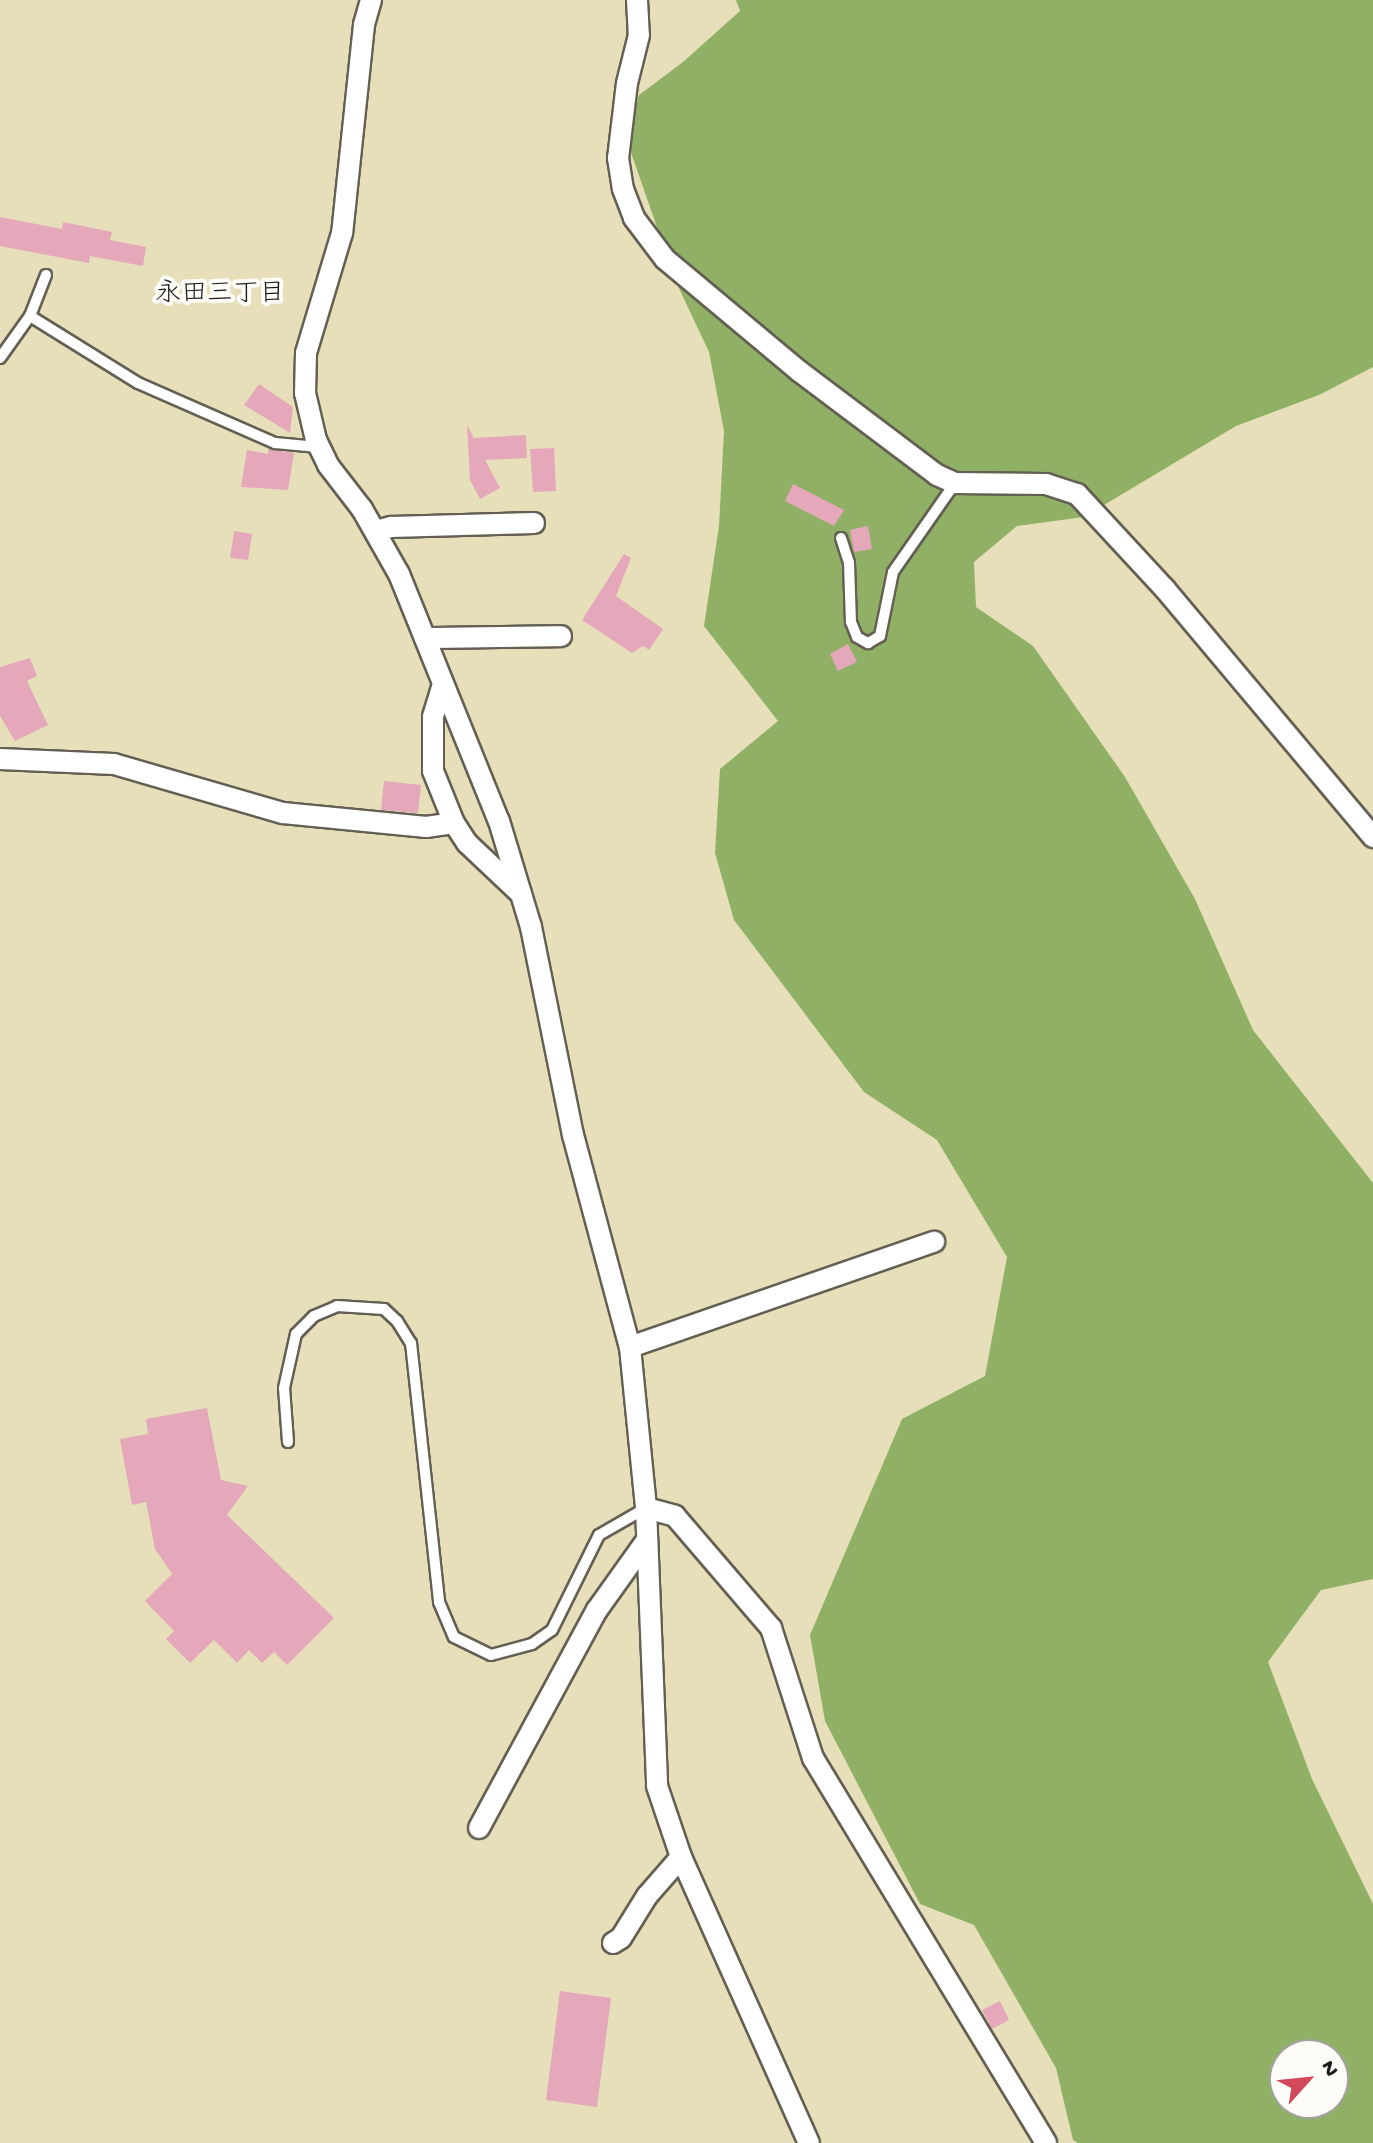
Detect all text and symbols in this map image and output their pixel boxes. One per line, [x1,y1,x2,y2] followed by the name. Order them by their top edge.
[155,280,285,312] district label: 永田三丁目
[1269,2039,1349,2119] north arrow
[1314,2057,1343,2081] text: N

